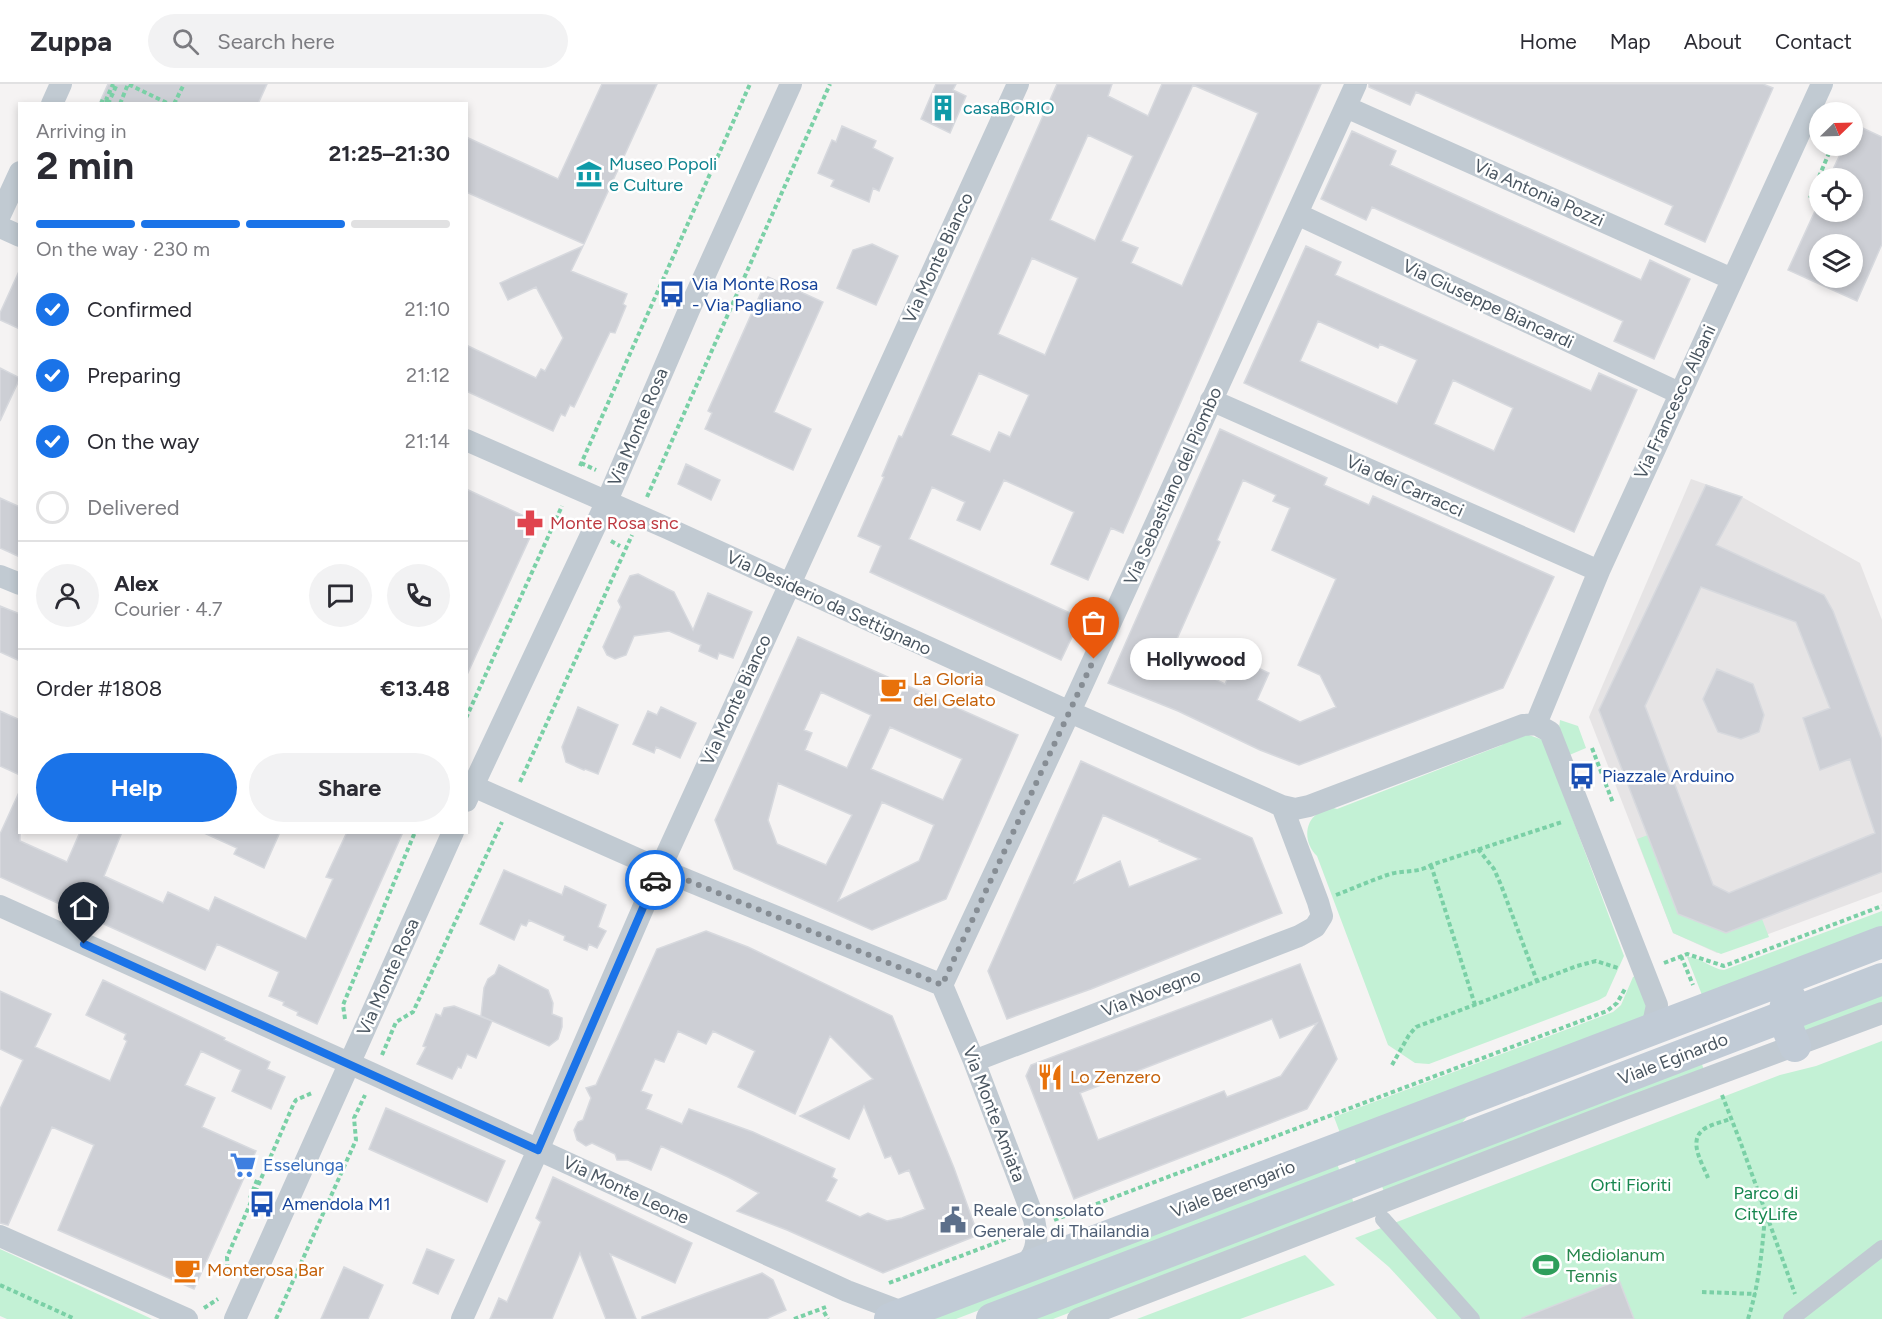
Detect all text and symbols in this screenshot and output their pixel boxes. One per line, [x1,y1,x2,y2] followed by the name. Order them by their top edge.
[148,14,568,68] search box
[30,24,112,58] text: Zuppa
[169,25,202,58] icon: search
[217,28,335,55] text: Search here
[1520,29,1577,54] text: Home
[1610,29,1651,54] text: Map
[1684,29,1742,54] text: About
[1775,29,1852,54] text: Contact
[928,93,958,123] building icon: casaBORIO
[963,97,1055,119] place label: casaBORIO
[1809,102,1863,156] north arrow
[1809,102,1863,288] map controls
[36,119,126,143] text: Arriving in
[329,140,450,167] text: 21:25–21:30
[36,142,134,189] text: 2 min
[609,153,717,196] place label: Museo Popoli e Culture
[1471,154,1607,232] street label: Via Antonia Pozzi
[574,159,604,189] museum icon: Museo Popoli e Culture
[1809,168,1863,222] button: locate
[898,189,978,327] street label: Via Monte Bianco
[1809,234,1863,288] button: layers
[36,237,210,261] text: On the way · 230 m
[1399,255,1577,353] street label: Via Giuseppe Biancardi
[692,273,818,316] place label: Via Monte Rosa - Via Pagliano
[657,279,687,309] bus stop icon: Via Monte Rosa - Via Pagliano
[36,293,69,326] icon: check
[87,296,192,323] text: Confirmed
[404,297,450,321] text: 21:10
[1630,321,1720,483] street label: Via Francesco Albani
[36,359,69,392] icon: check
[87,362,181,389] text: Preparing
[406,363,450,387] text: 21:12
[603,365,673,489] street label: Via Monte Rosa
[1119,384,1227,588] street label: Via Sebastiano del Piombo
[36,425,69,458] icon: check
[87,428,199,455] text: On the way
[405,429,450,453] text: 21:14
[1343,450,1467,522] street label: Via dei Carracci
[87,494,180,521] text: Delivered
[515,508,545,538] pharmacy icon: Monte Rosa snc
[550,512,679,534] place label: Monte Rosa snc
[723,546,935,660] street label: Via Desiderio da Settignano
[36,564,99,627] button: person
[309,564,372,627] button: chat
[387,564,450,627] button: phone
[114,570,159,597] text: Alex
[114,597,223,621] text: Courier · 4.7
[1068,597,1119,659] pin
[1077,606,1110,639] icon: bag
[696,631,776,769] street label: Via Monte Bianco
[1130,638,1262,680] callout: Hollywood
[1146,647,1246,671] text: Hollywood
[913,668,996,711] place label: La Gloria del Gelato
[878,674,908,704] cafe icon: La Gloria del Gelato
[36,675,162,702] text: Order #1808
[380,675,450,702] text: €13.48
[36,753,237,822] button: Help
[249,753,450,822] button: Share
[1567,761,1597,791] bus stop icon: Piazzale Arduino
[1602,765,1734,787] place label: Piazzale Arduino
[625,850,685,910] courier
[639,864,672,897] icon: car
[58,882,109,944] pin
[67,891,100,924] icon: home
[352,915,424,1039] street label: Via Monte Rosa
[1098,964,1204,1022] street label: Via Novegno
[1615,1028,1731,1090] street label: Viale Eginardo
[958,1043,1030,1185] street label: Via Monte Amiata
[1035,1062,1065,1092] restaurant icon: Lo Zenzero
[1070,1066,1161,1088] place label: Lo Zenzero
[228,1150,258,1180] supermarket icon: Esselunga
[559,1151,693,1229] street label: Via Monte Leone
[263,1154,344,1176] place label: Esselunga
[1168,1155,1298,1223] street label: Viale Berengario
[1590,1174,1672,1196] park label: Orti Fioriti
[1734,1182,1798,1225] park label: Parco di CityLife
[247,1189,277,1219] bus stop icon: Amendola M1
[282,1193,391,1215] place label: Amendola M1
[973,1199,1149,1242] place label: Reale Consolato Generale di Thailandia
[938,1205,968,1235] public building icon: Reale Consolato Generale di Thailandia
[1566,1244,1665,1287] place label: Mediolanum Tennis
[1531,1250,1561,1280] sports icon: Mediolanum Tennis
[172,1255,202,1285] cafe icon: Monterosa Bar
[207,1259,324,1281] place label: Monterosa Bar

